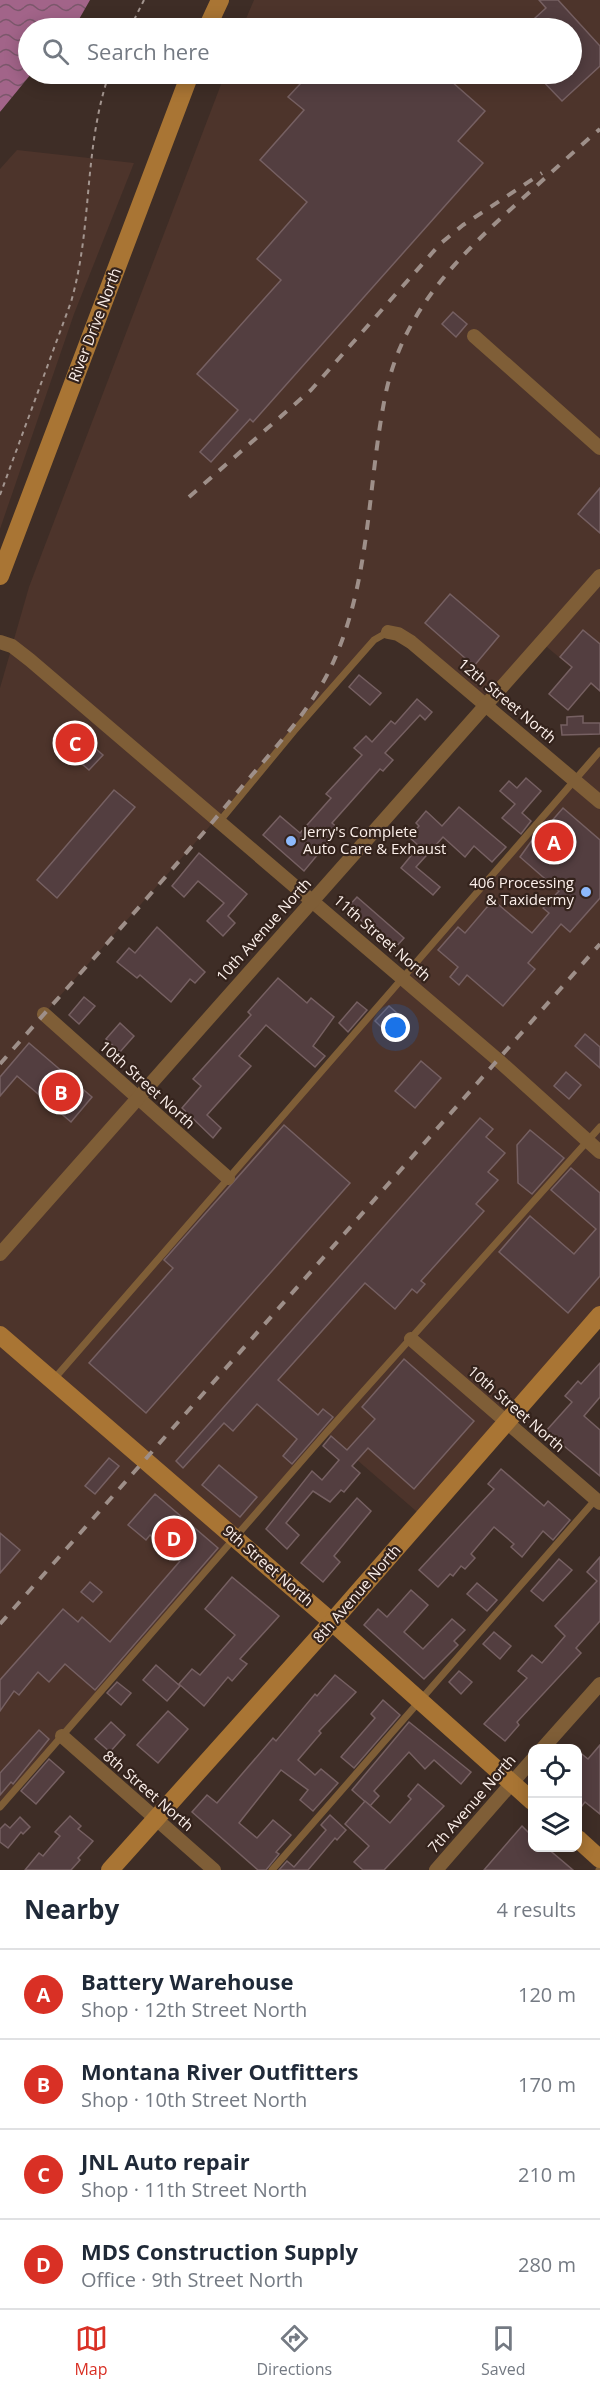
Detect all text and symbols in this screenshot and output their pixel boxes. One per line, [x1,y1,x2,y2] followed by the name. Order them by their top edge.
[18,18,582,84] search box
[39,35,72,68] icon: search
[87,36,210,66] text: Search here
[63,265,125,385] street label: River Drive North
[454,653,561,747] street label: 12th Street North
[56,720,94,766] pin: C
[534,820,574,864] pin: A
[301,821,446,858] place label: Jerry's Complete Auto Care & Exhaust
[284,834,298,848] marker: Jerry's Complete Auto Care & Exhaust
[469,872,574,909] place label: 406 Processing & Taxidermy
[211,873,315,985] street label: 10th Avenue North
[579,885,593,899] marker: 406 Processing & Taxidermy
[330,890,435,985] street label: 11th Street North
[381,1013,410,1042] your location
[96,1036,200,1133] street label: 10th Street North
[42,1070,80,1114] pin: B
[464,1361,569,1456] street label: 10th Street North
[154,1516,194,1560] pin: D
[219,1520,318,1610] street label: 9th Street North
[308,1540,405,1647] street label: 8th Avenue North
[528,1744,582,1852] map controls
[528,1744,582,1798] button: locate
[99,1745,198,1835] street label: 8th Street North
[423,1750,520,1857] street label: 7th Avenue North
[528,1798,582,1852] button: layers
[24,1891,119,1927] text: Nearby
[496,1896,576,1923] text: 4 results
[81,1966,293,1996] text: Battery Warehouse
[37,1981,50,2008] text: A
[518,1981,576,2008] text: 120 m
[81,1996,307,2023] text: Shop · 12th Street North
[81,2056,358,2086] text: Montana River Outfitters
[37,2071,50,2098] text: B
[518,2071,576,2098] text: 170 m
[81,2086,307,2113] text: Shop · 10th Street North
[81,2146,250,2176] text: JNL Auto repair
[37,2161,50,2188] text: C
[518,2161,576,2188] text: 210 m
[81,2176,307,2203] text: Shop · 11th Street North
[81,2236,358,2266] text: MDS Construction Supply
[36,2251,51,2278] text: D
[518,2251,576,2278] text: 280 m
[81,2266,303,2293] text: Office · 9th Street North
[74,2322,108,2380] tab: Map
[256,2322,332,2380] tab: Directions
[481,2322,526,2380] tab: Saved

